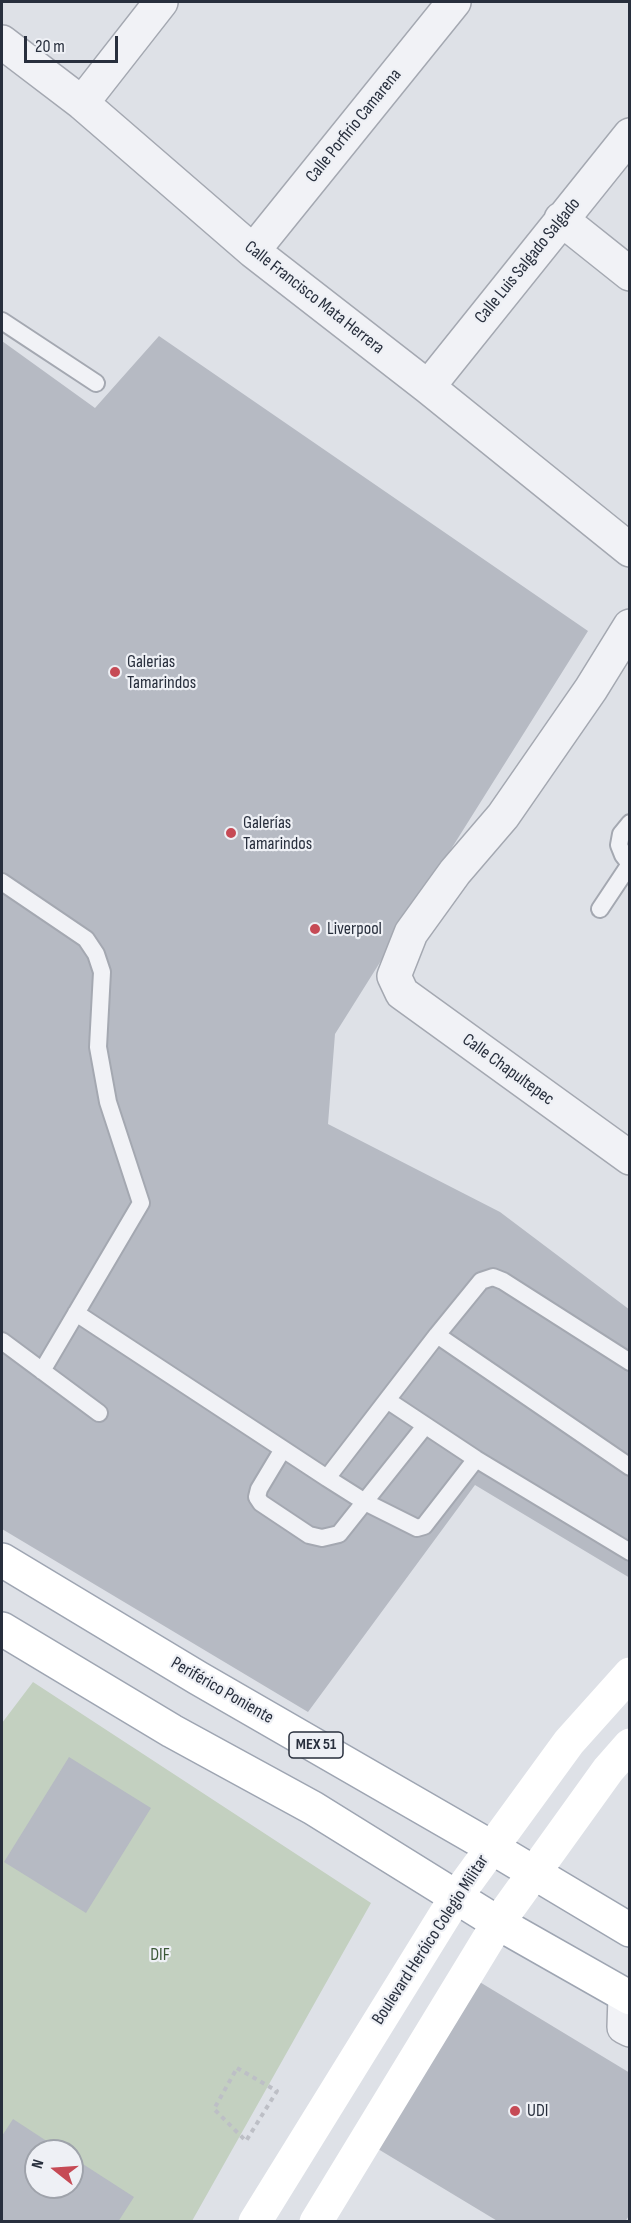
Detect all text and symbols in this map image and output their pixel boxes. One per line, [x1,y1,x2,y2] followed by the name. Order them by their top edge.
[27,24,122,62] scale bar
[35,36,65,57] text: 20 m
[302,65,406,187] street label: Calle Porfirio Camarena
[471,194,585,328] street label: Calle Luis Salgado Salgado
[240,237,388,359] street label: Calle Francisco Mata Herrera
[127,651,196,694] place label: Galerias Tamarindos
[108,665,122,679] marker: Galerias Tamarindos
[243,812,312,854] place label: Galerías Tamarindos
[224,826,238,840] marker: Galerías Tamarindos
[327,918,382,940] place label: Liverpool
[308,922,322,936] marker: Liverpool
[458,1029,558,1111] street label: Calle Chapultepec
[167,1653,277,1729] street label: Periférico Poniente
[289,1732,343,1758] road number: MEX 51
[368,1851,494,2029] street label: Boulevard Heróico Colegio Militar
[150,1944,170,1966] park label: DIF
[527,2100,548,2122] place label: UDI
[508,2104,522,2118] marker: UDI
[24,2139,84,2199] north arrow
[28,2157,49,2171] text: N

